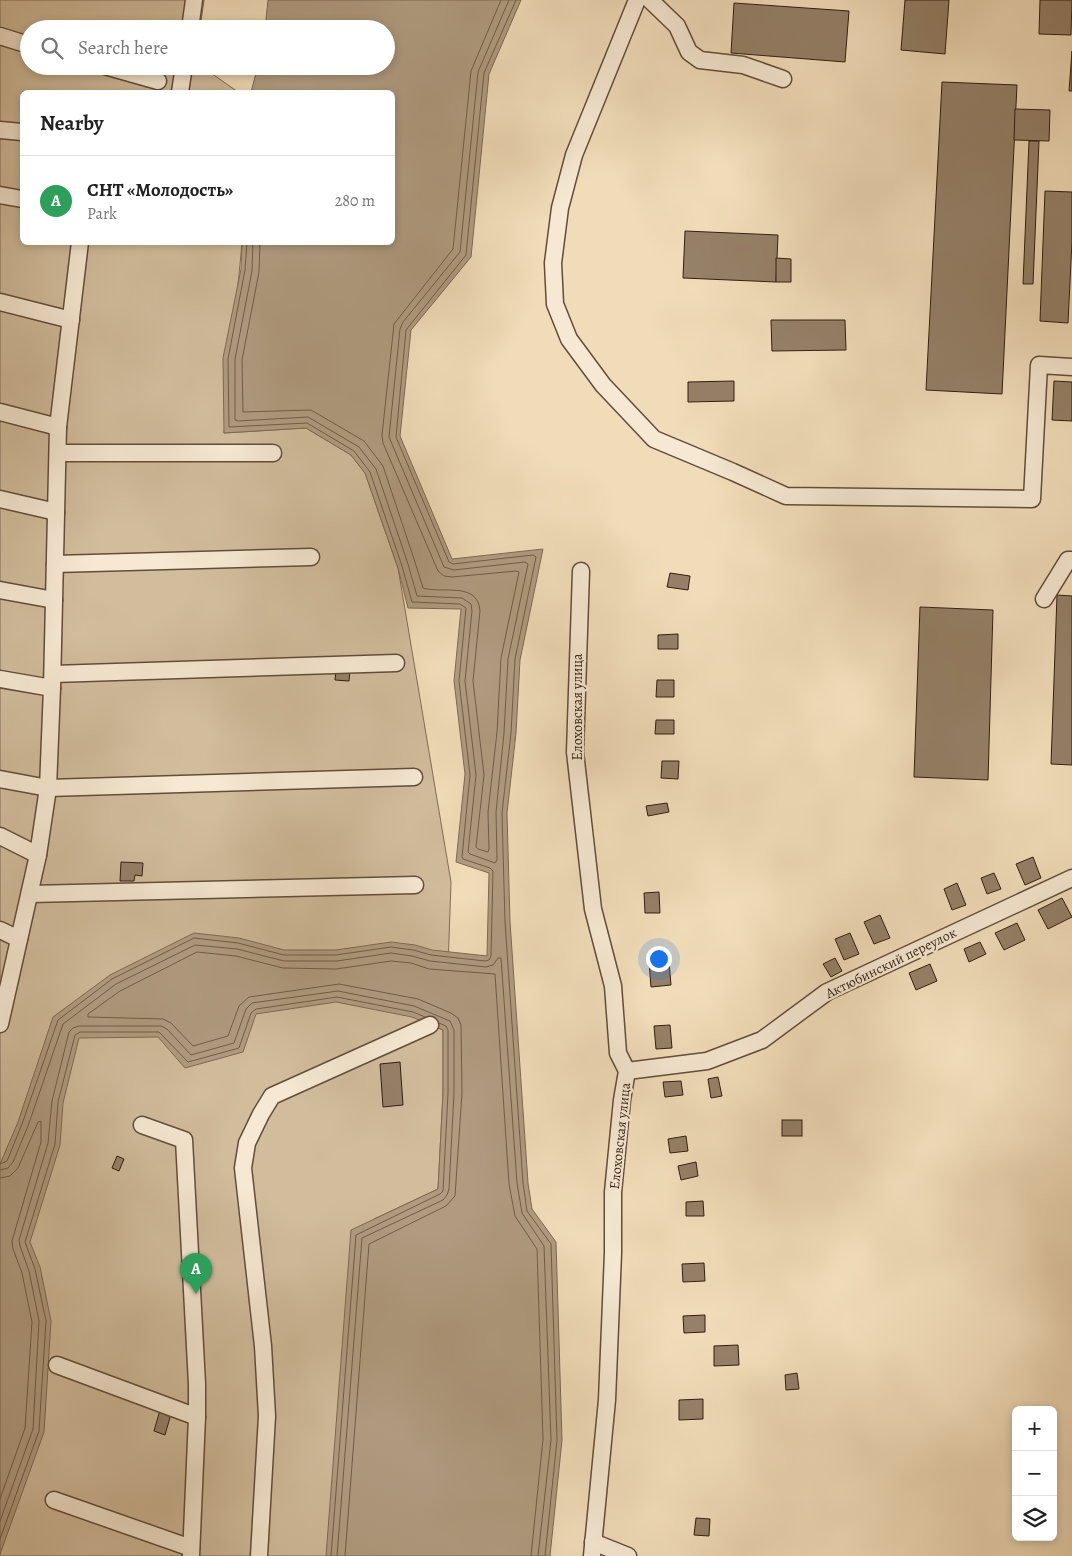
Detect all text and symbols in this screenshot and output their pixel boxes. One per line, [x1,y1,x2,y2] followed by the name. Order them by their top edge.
[20,20,395,75] search box
[38,34,66,62] icon: search
[78,35,168,61] text: Search here
[40,109,103,137] text: Nearby
[87,177,233,203] text: СНТ «Молодость»
[51,190,61,212] text: A
[335,190,375,212] text: 280 m
[87,203,117,225] text: Park
[568,653,587,761] street label: Елоховская улица
[821,923,960,1003] street label: Актюбинский переулок
[646,946,672,972] your location
[605,1081,635,1190] street label: Елоховская улица
[180,1253,212,1294] pin: A
[1012,1406,1057,1541] map controls
[1012,1406,1057,1451] button: +
[1012,1451,1057,1496] button: −
[1012,1496,1057,1541] button: layers

